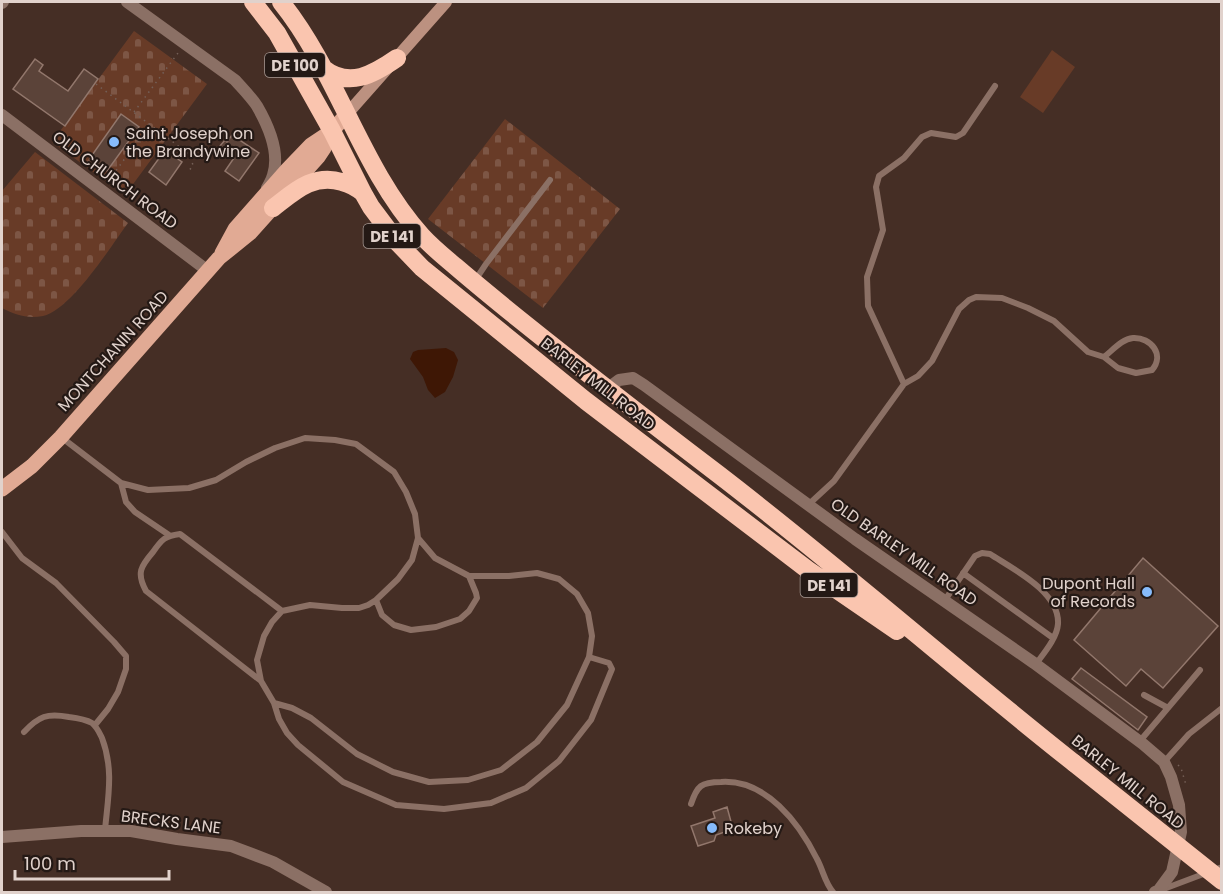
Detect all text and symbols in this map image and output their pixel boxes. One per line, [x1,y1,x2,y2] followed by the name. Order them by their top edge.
[265,53,325,77] road number: DE 100
[126,122,253,163] place label: Saint Joseph on the Brandywine
[48,125,182,235] street label: OLD CHURCH ROAD
[107,135,121,149] marker: Saint Joseph on the Brandywine
[364,224,420,248] road number: DE 141
[52,285,174,417] street label: MONTCHANIN ROAD
[536,332,660,436] street label: BARLEY MILL ROAD
[826,493,982,611] street label: OLD BARLEY MILL ROAD
[1042,572,1135,613] place label: Dupont Hall of Records
[800,573,858,597] road number: DE 141
[1140,585,1154,599] marker: Dupont Hall of Records
[1067,729,1189,835] street label: BARLEY MILL ROAD
[120,804,222,840] street label: BRECKS LANE
[724,817,782,840] place label: Rokeby
[705,821,719,835] marker: Rokeby
[15,843,170,881] scale bar
[24,851,76,876] text: 100 m

